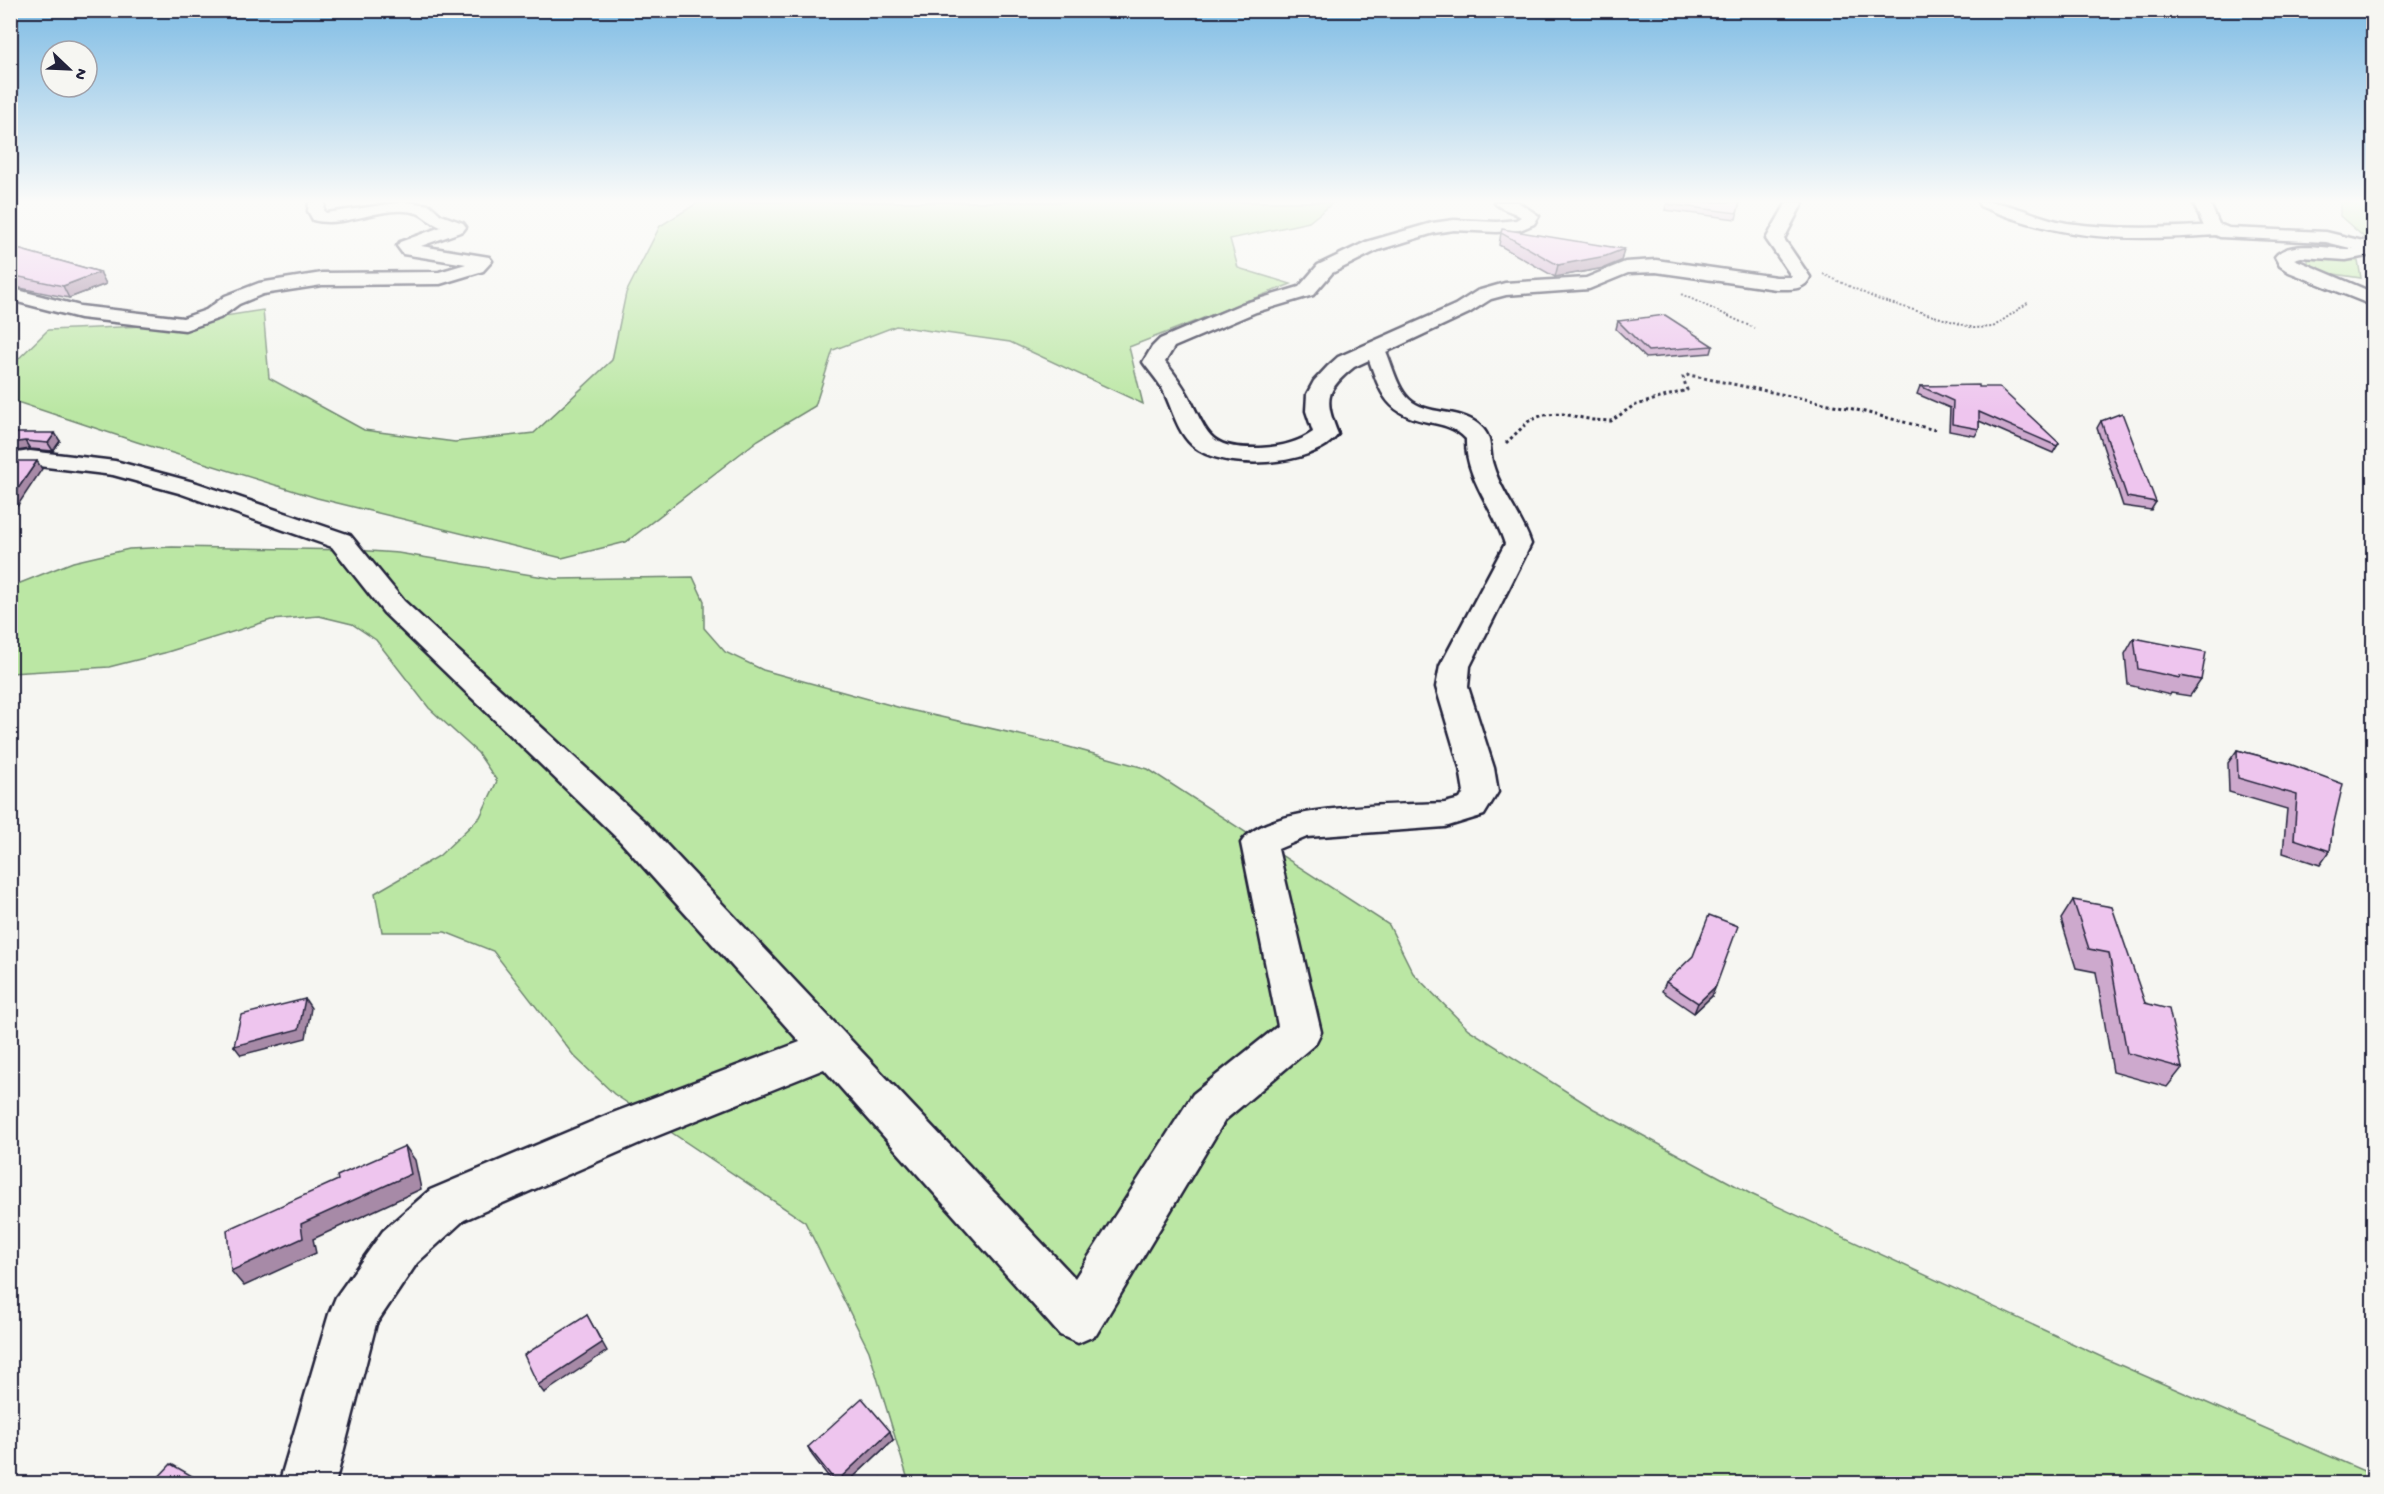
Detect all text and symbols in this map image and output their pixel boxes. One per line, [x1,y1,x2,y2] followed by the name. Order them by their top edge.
[39,39,99,99] north arrow
[69,65,90,83] text: N

